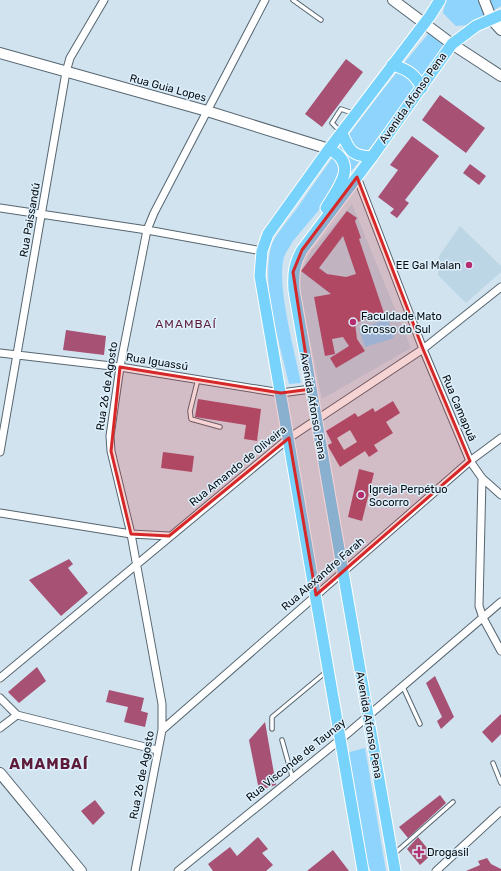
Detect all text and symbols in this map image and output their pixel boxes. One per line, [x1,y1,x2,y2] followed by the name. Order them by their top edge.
[377,50,449,146] street label: Avenida Afonso Pena
[128,72,208,105] street label: Rua Guia Lopes
[17,182,43,258] street label: Rua Paissandú
[396,259,461,272] place label: EE Gal Malan
[464,260,474,270] marker: EE Gal Malan
[361,310,442,336] place label: Faculdade Mato Grosso do Sul
[155,317,217,331] district label: AMAMBAÍ
[348,317,358,327] marker: Faculdade Mato Grosso do Sul
[94,341,120,431] street label: Rua 26 de Agosto
[125,351,189,373] street label: Rua Iguassú
[297,352,329,460] street label: Avenida Afonso Pena
[439,373,479,443] street label: Rua Camapuã
[187,423,289,509] street label: Rua Amando de Oliveira
[369,483,448,509] place label: Igreja Perpétuo Socorro
[356,490,366,500] marker: Igreja Perpétuo Socorro
[279,534,367,614] street label: Rua Alexandre Farah
[353,671,385,779] street label: Avenida Afonso Pena
[244,716,348,804] street label: Rua Visconde de Taunay
[127,730,157,820] street label: Rua 26 de Agosto
[9,755,89,773] district label: AMAMBAÍ
[427,846,469,859] place label: Drogasil
[414,847,424,857] marker: Drogasil

